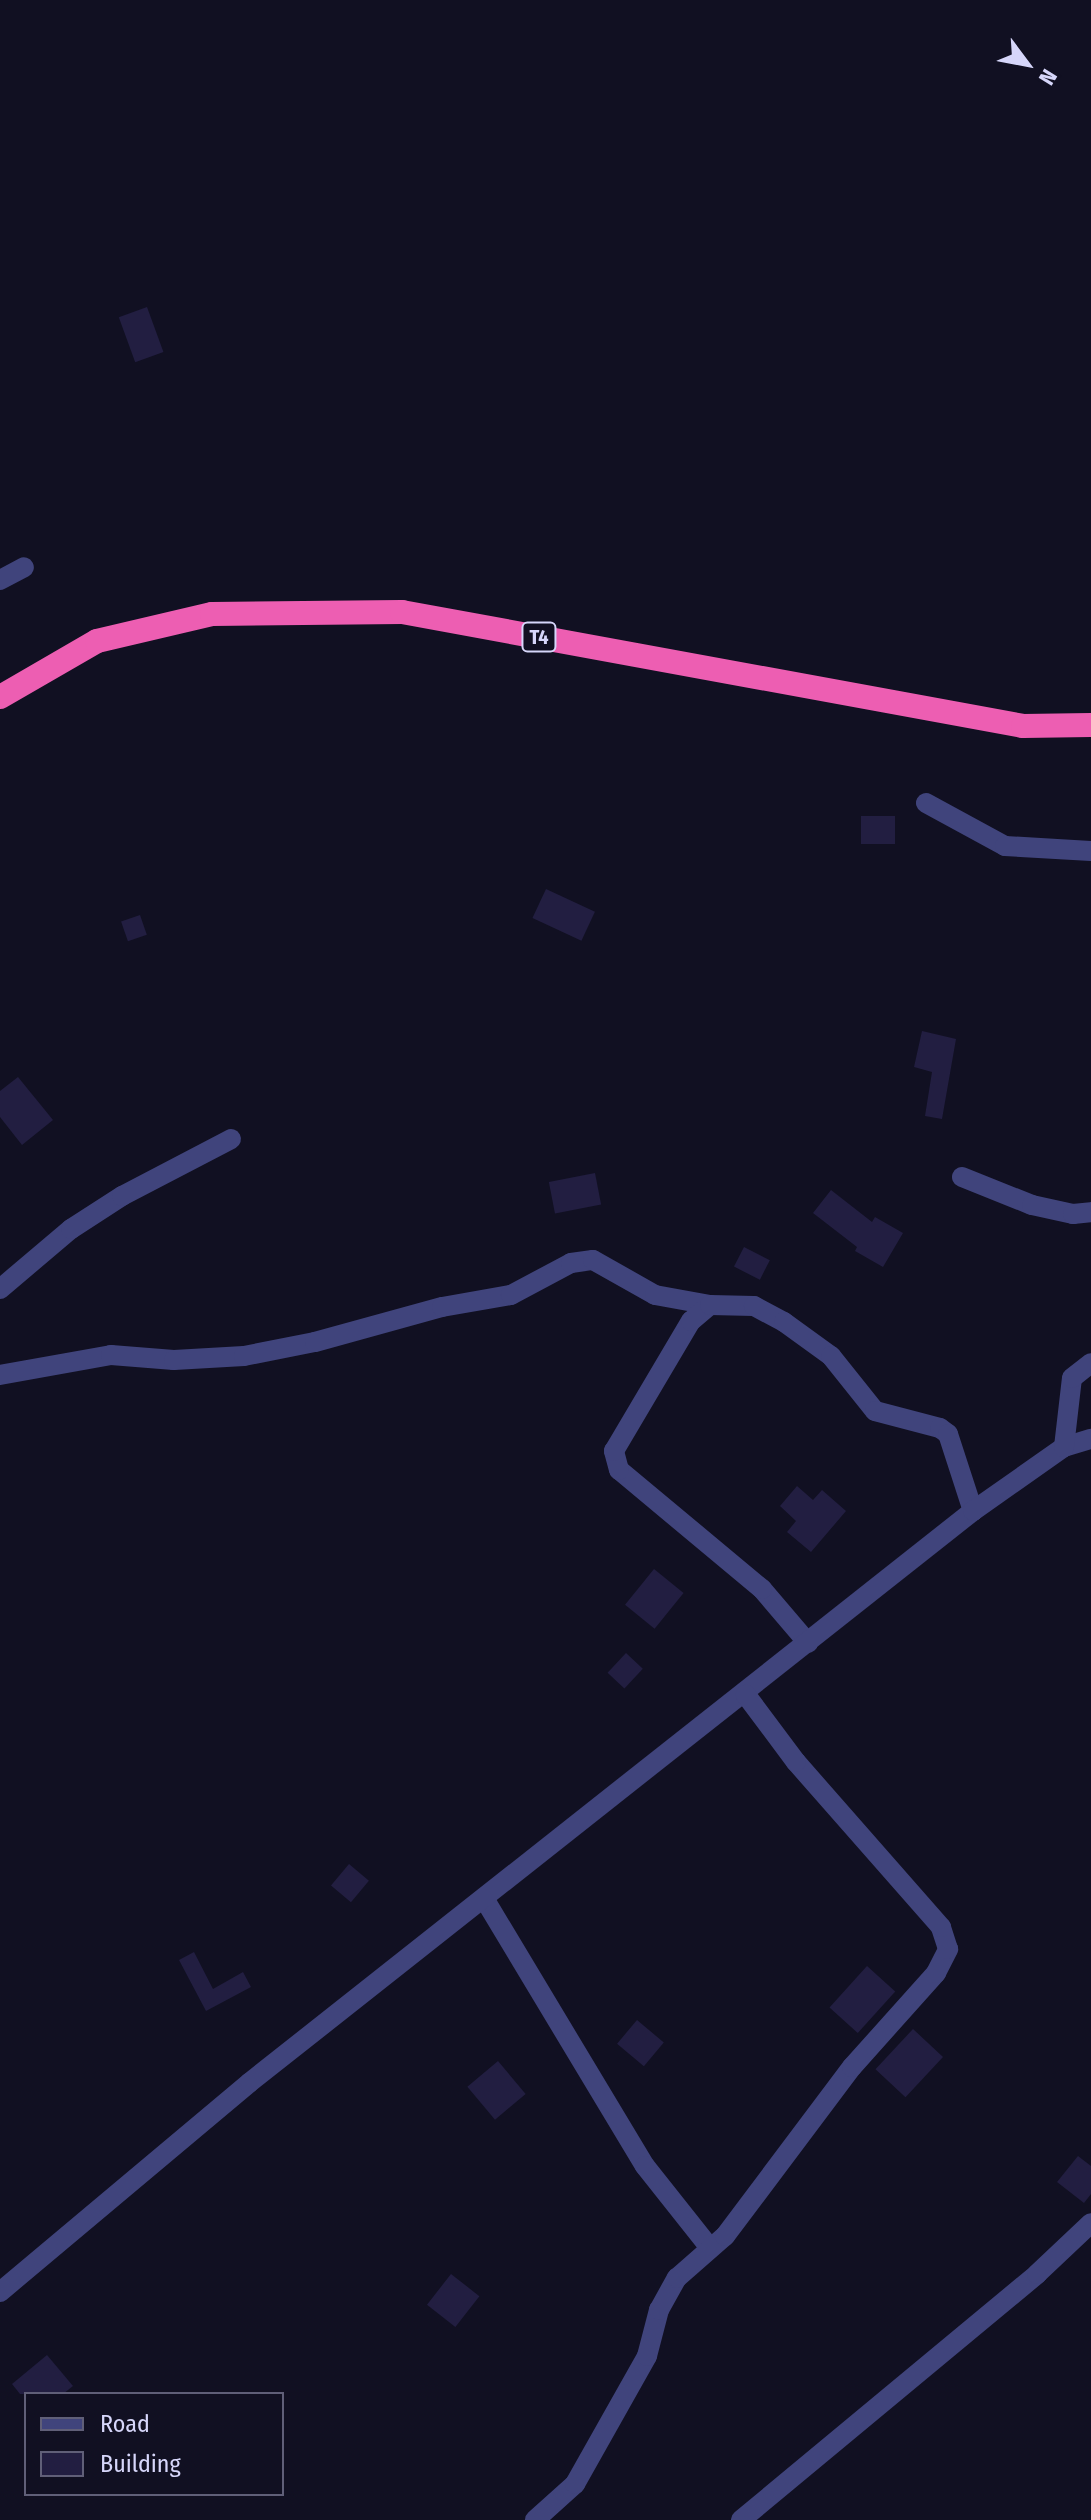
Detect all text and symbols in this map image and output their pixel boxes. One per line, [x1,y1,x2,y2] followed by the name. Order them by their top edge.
[987,24,1067,104] north arrow
[1033,64,1063,90] text: N
[521,621,557,653] road number: T4
[24,2392,284,2496] legend
[100,2410,150,2438] text: Road
[100,2450,181,2478] text: Building

